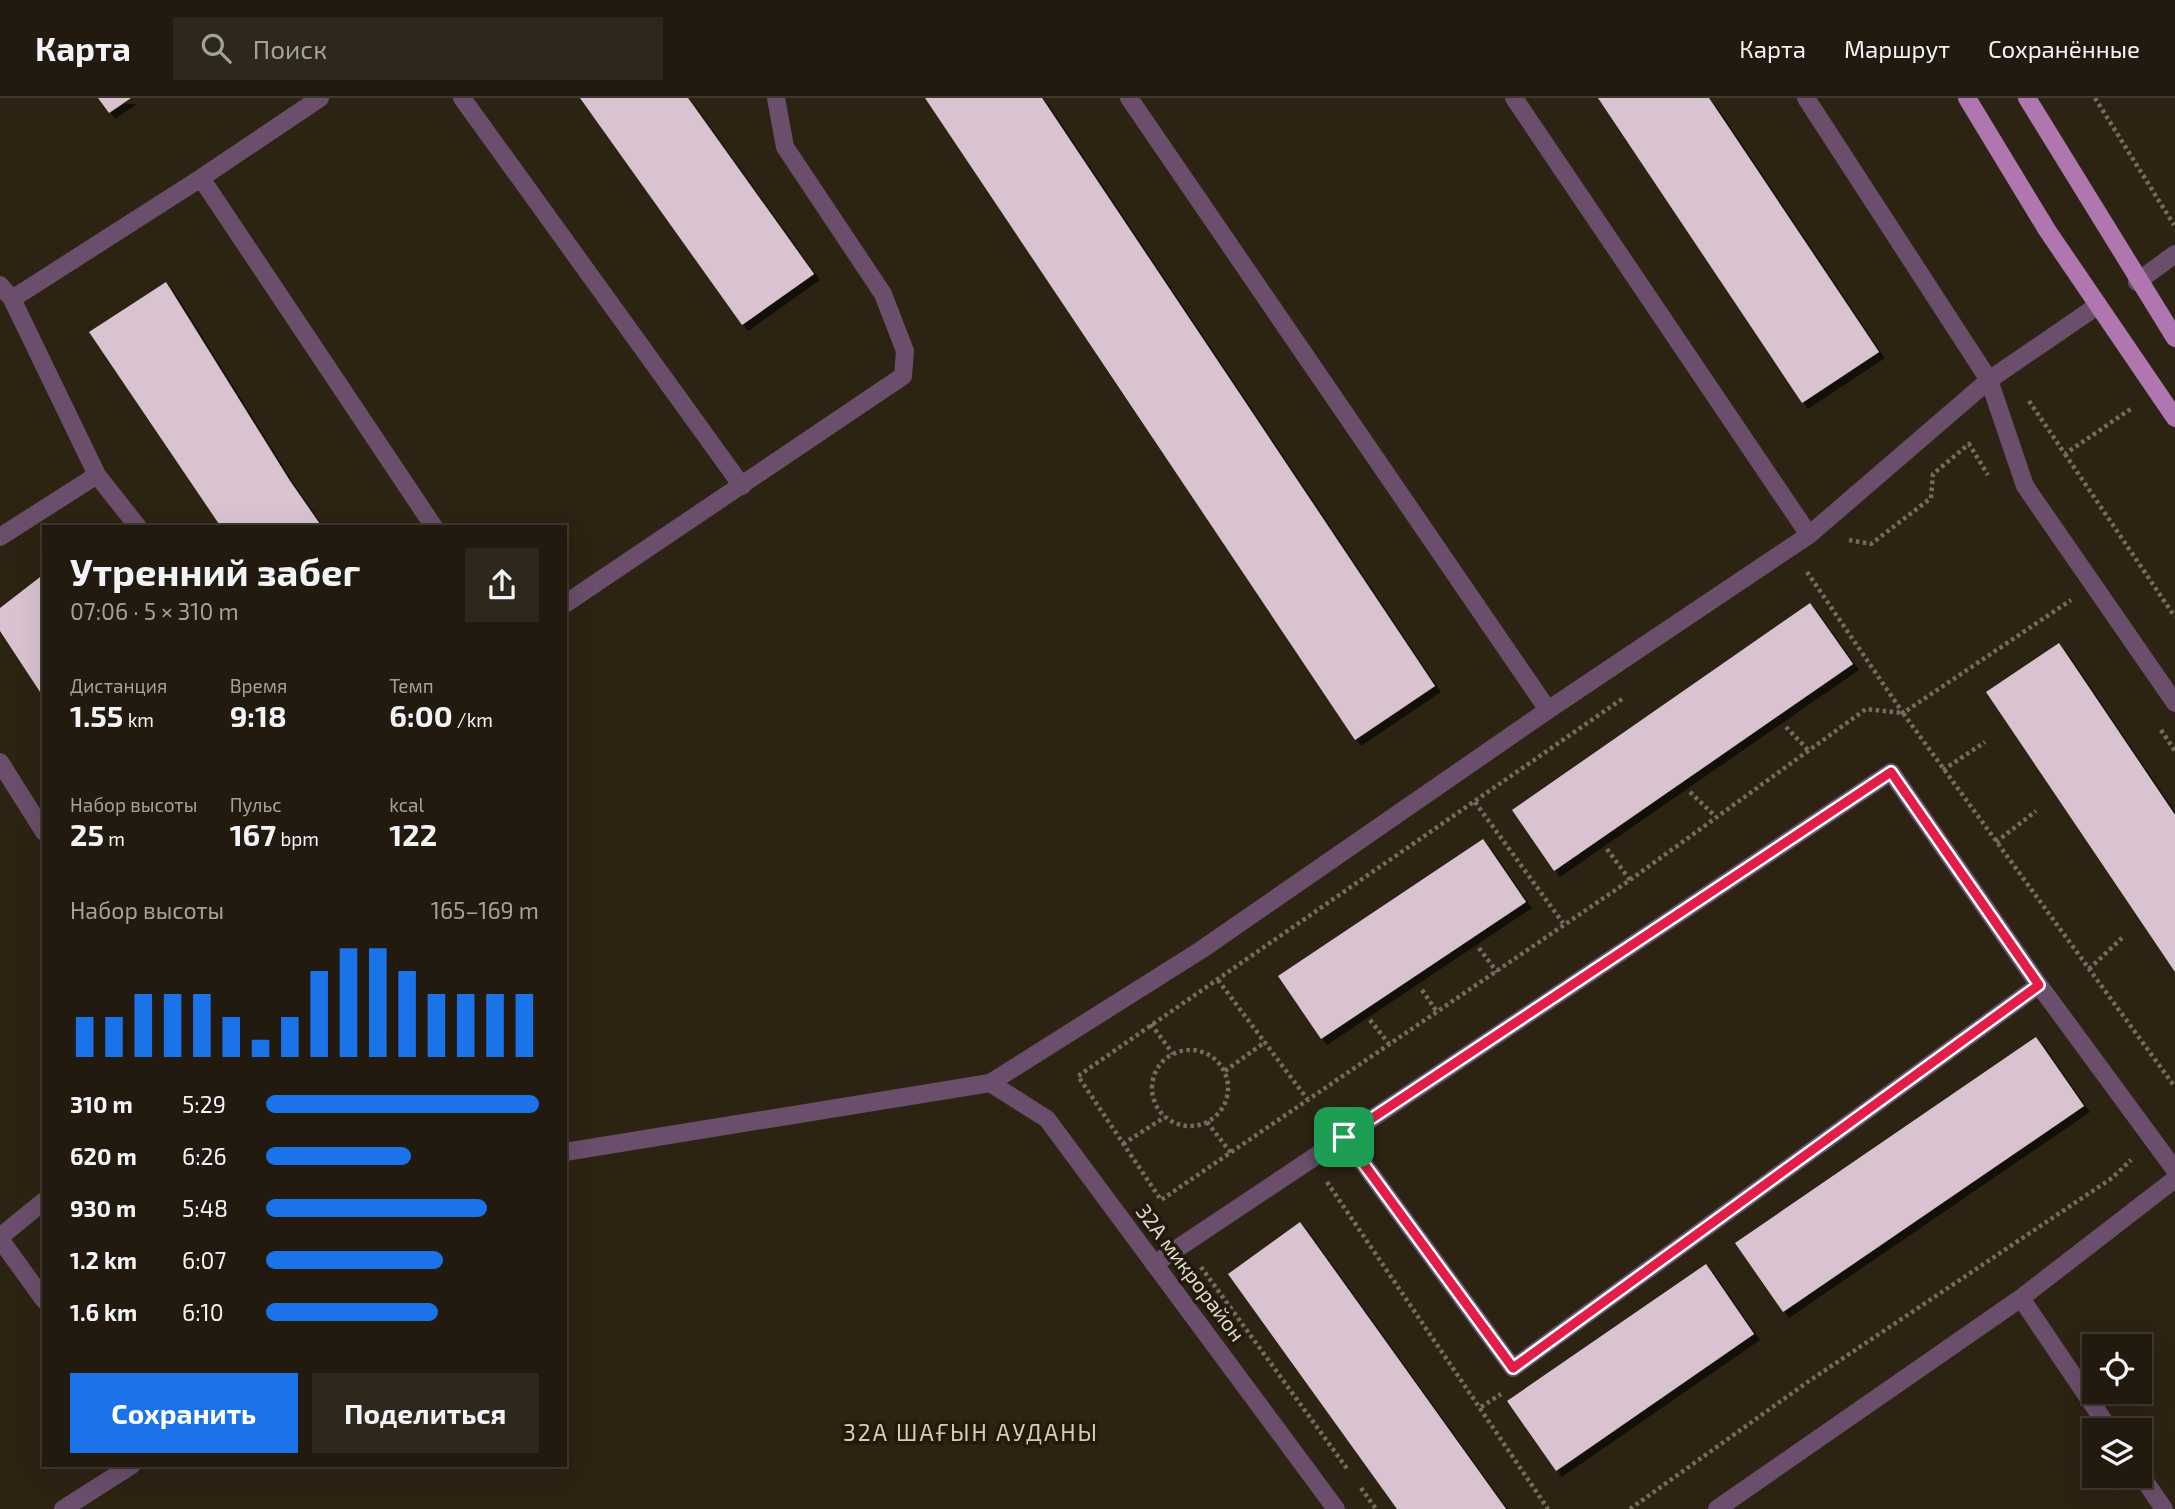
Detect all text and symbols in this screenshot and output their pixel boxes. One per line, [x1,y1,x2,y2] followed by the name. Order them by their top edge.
[173,17,663,80] search box
[35,28,131,68] text: Карта
[197,29,235,67] icon: search
[253,33,327,64] text: Поиск
[1739,34,1806,63] text: Карта
[1844,34,1950,63] text: Маршрут
[1988,34,2140,63] text: Сохранённые
[70,548,360,594] text: Утренний забег
[465,548,539,622] button: share
[70,597,239,625] text: 07:06 · 5 × 310 m
[70,674,167,697] text: Дистанция
[230,674,287,697] text: Время
[389,674,434,697] text: Темп
[70,697,123,733] text: 1.55
[230,697,287,733] text: 9:18
[389,697,453,733] text: 6:00
[123,708,154,731] text: km
[453,708,493,731] text: /km
[70,793,197,816] text: Набор высоты
[230,793,282,816] text: Пульс
[389,793,424,816] text: kcal
[70,816,104,852] text: 25
[230,816,276,852] text: 167
[389,816,437,852] text: 122
[104,827,125,850] text: m
[276,827,319,850] text: bpm
[70,896,224,924] text: Набор высоты
[431,896,539,924] text: 165–169 m
[70,1090,133,1118] text: 310 m
[182,1090,226,1118] text: 5:29
[1314,1107,1374,1167] pin
[1325,1118,1363,1156] icon: arrive
[70,1142,137,1170] text: 620 m
[182,1142,227,1170] text: 6:26
[70,1194,136,1222] text: 930 m
[182,1194,228,1222] text: 5:48
[1132,1199,1251,1346] street label: 32А микрорайон
[70,1246,137,1274] text: 1.2 km
[182,1246,226,1274] text: 6:07
[70,1298,137,1326] text: 1.6 km
[182,1298,224,1326] text: 6:10
[2082,1334,2152,1488] map controls
[2082,1334,2152,1404] button: locate
[70,1373,298,1453] button: Сохранить
[312,1373,539,1453] button: Поделиться
[843,1418,1099,1446] district label: 32А ШАҒЫН АУДАНЫ
[2082,1418,2152,1488] button: layers

